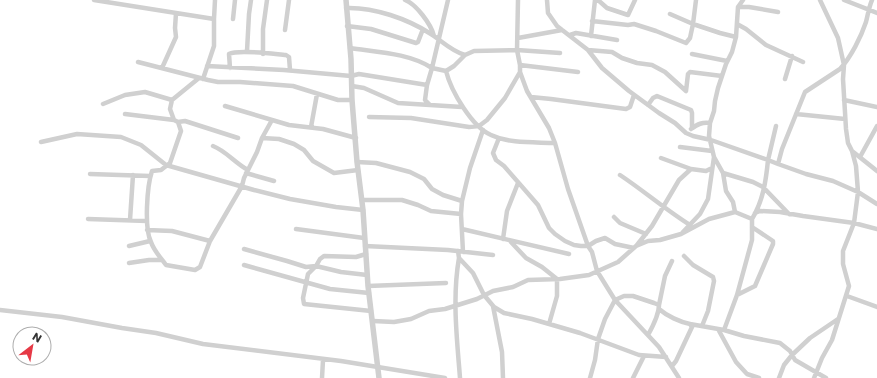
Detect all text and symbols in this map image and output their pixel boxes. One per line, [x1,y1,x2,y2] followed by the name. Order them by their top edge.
[12,326,52,366] north arrow
[29,328,45,346] text: N

